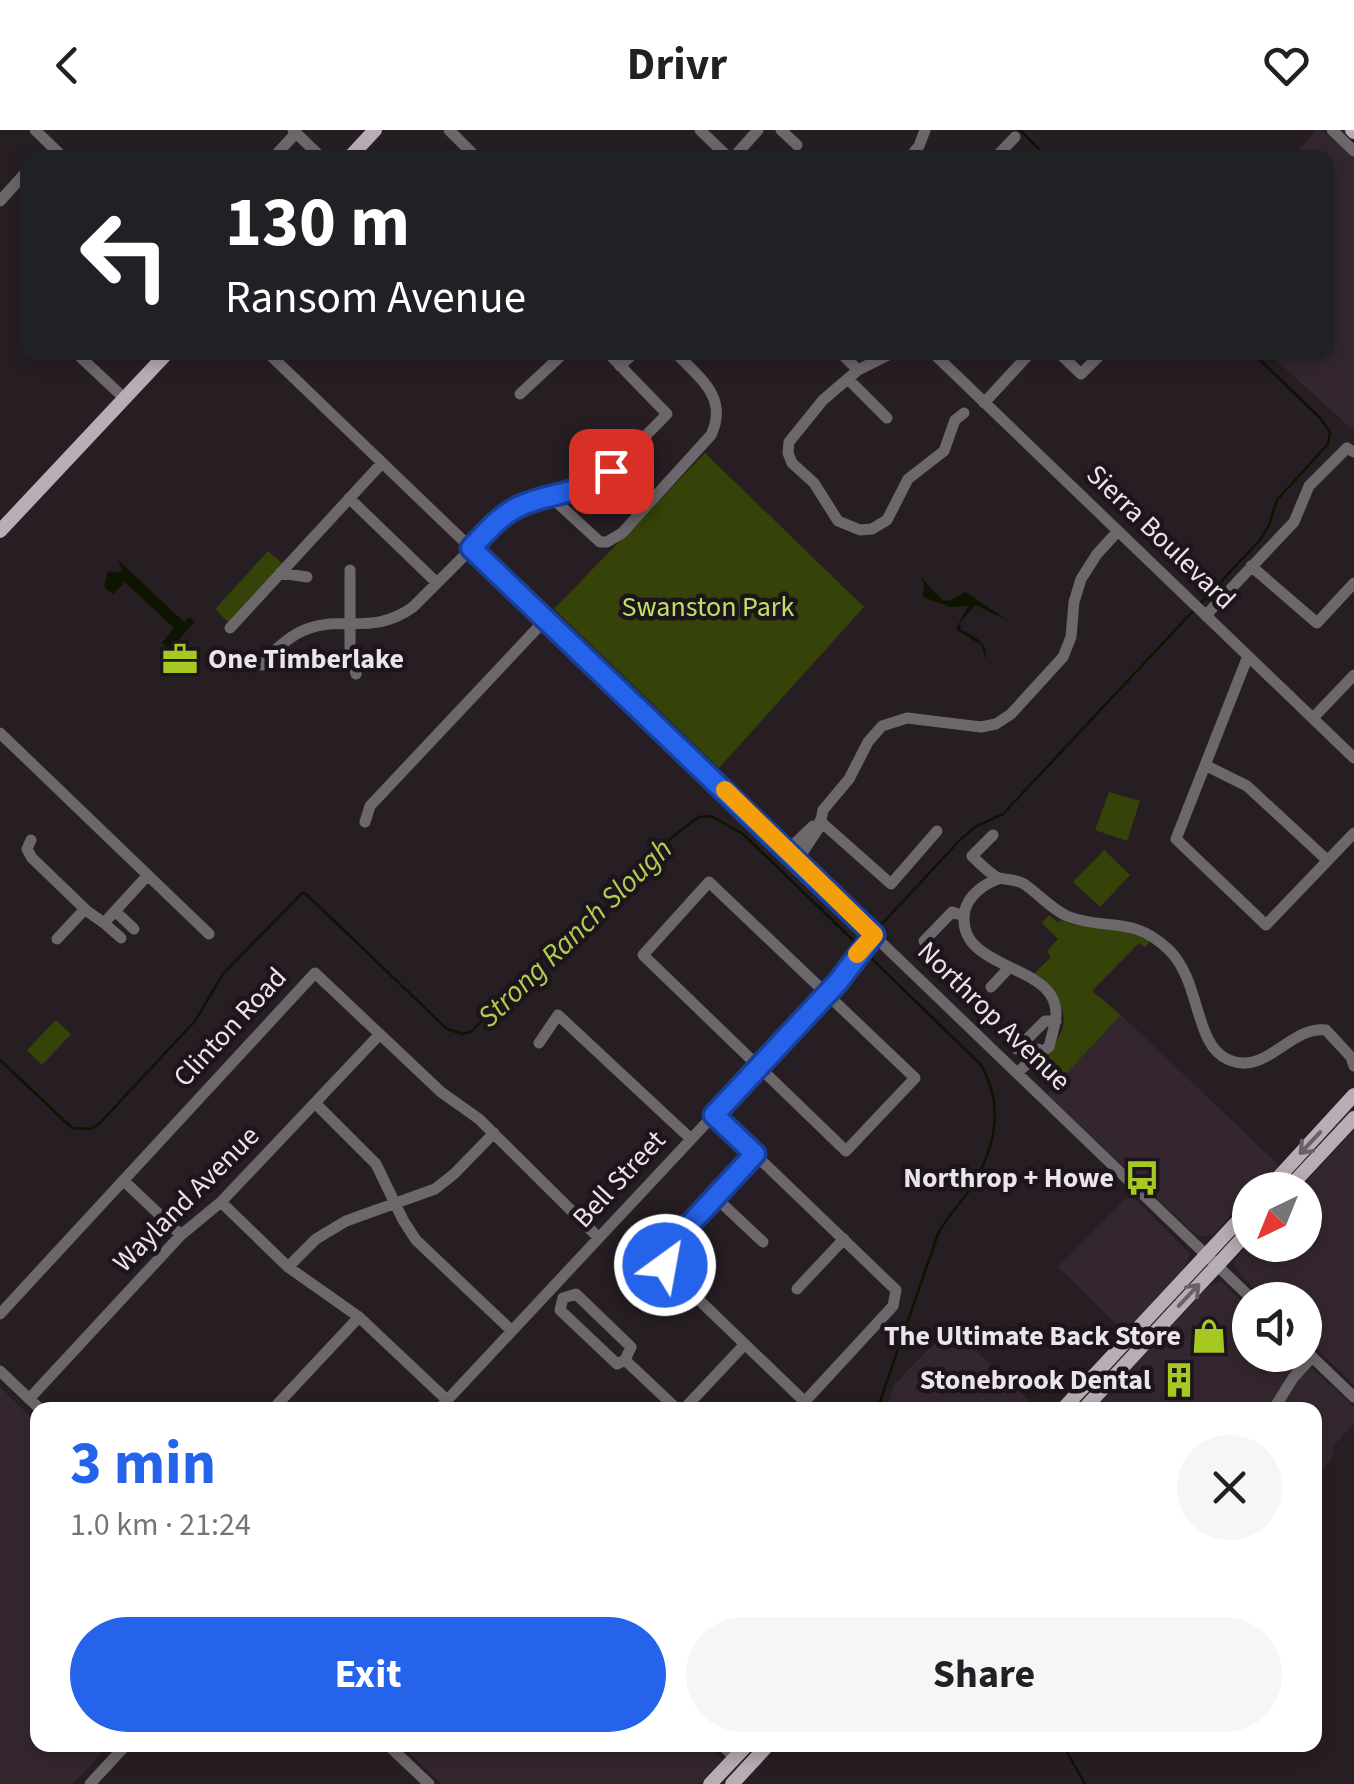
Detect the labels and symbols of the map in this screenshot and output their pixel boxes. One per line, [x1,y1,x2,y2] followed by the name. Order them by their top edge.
[569,429,654,514] pin
[1077,455,1245,619] street label: Sierra Boulevard
[622,587,795,627] park label: Swanston Park
[208,639,404,679] place label: One Timberlake
[161,640,199,678] office icon: One Timberlake
[468,829,682,1037] water label: Strong Ranch Slough
[908,932,1080,1100] street label: Northrop Avenue
[164,958,296,1096] street label: Clinton Road
[104,1117,268,1281] street label: Wayland Avenue
[563,1121,675,1237] street label: Bell Street
[1299,1129,1323,1155] one-way arrow
[903,1158,1114,1198] place label: Northrop + Howe
[1123,1159,1161,1197] bus stop icon: Northrop + Howe
[1232,1172,1322,1262] north arrow
[613,1213,717,1317] position arrow
[1177,1284,1201,1308] one-way arrow
[884,1316,1181,1356] place label: The Ultimate Back Store
[1190,1317,1228,1355] shop icon: The Ultimate Back Store
[920,1360,1151,1400] place label: Stonebrook Dental
[1160,1361,1198,1399] building icon: Stonebrook Dental

